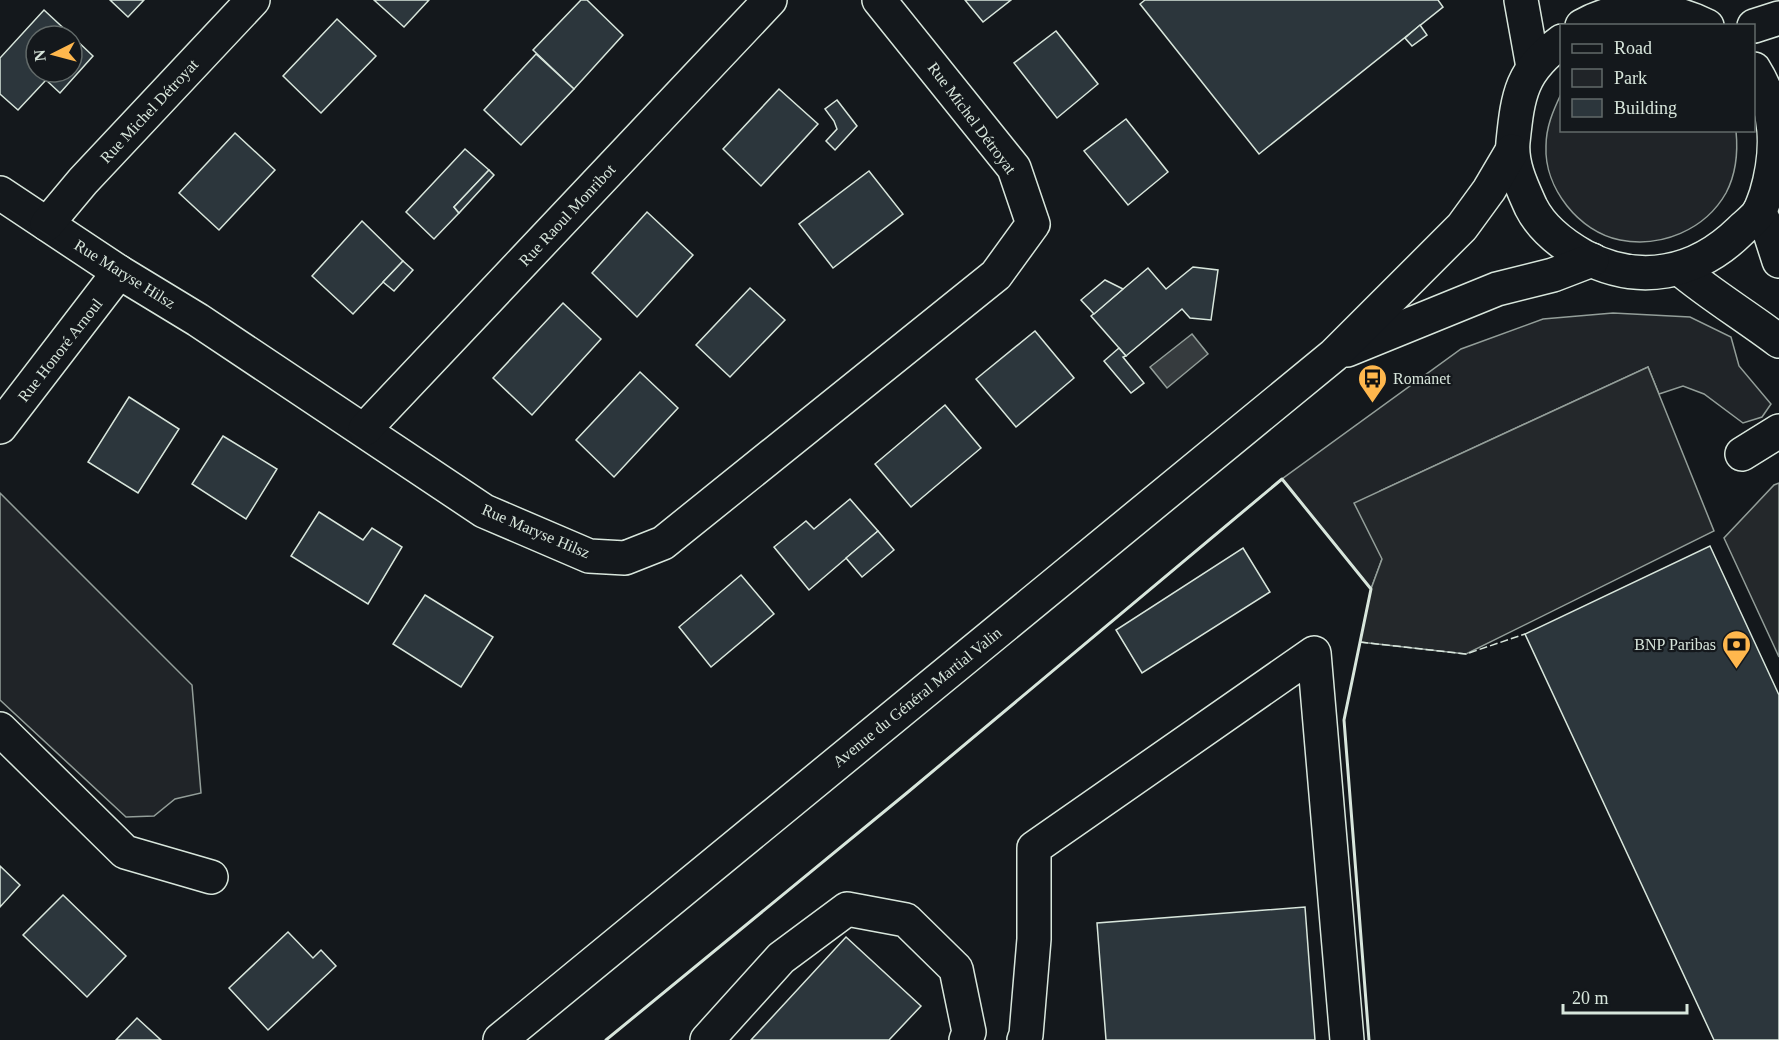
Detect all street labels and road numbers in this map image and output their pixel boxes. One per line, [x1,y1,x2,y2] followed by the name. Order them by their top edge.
[97,55,202,167] street label: Rue Michel Détroyat
[924,59,1020,178] street label: Rue Michel Détroyat
[516,160,619,269] street label: Rue Raoul Monribot
[71,236,178,313] street label: Rue Maryse Hilsz
[14,295,106,405] street label: Rue Honoré Arnoul
[479,501,592,562] street label: Rue Maryse Hilsz
[829,624,1005,770] street label: Avenue du Général Martial Valin

